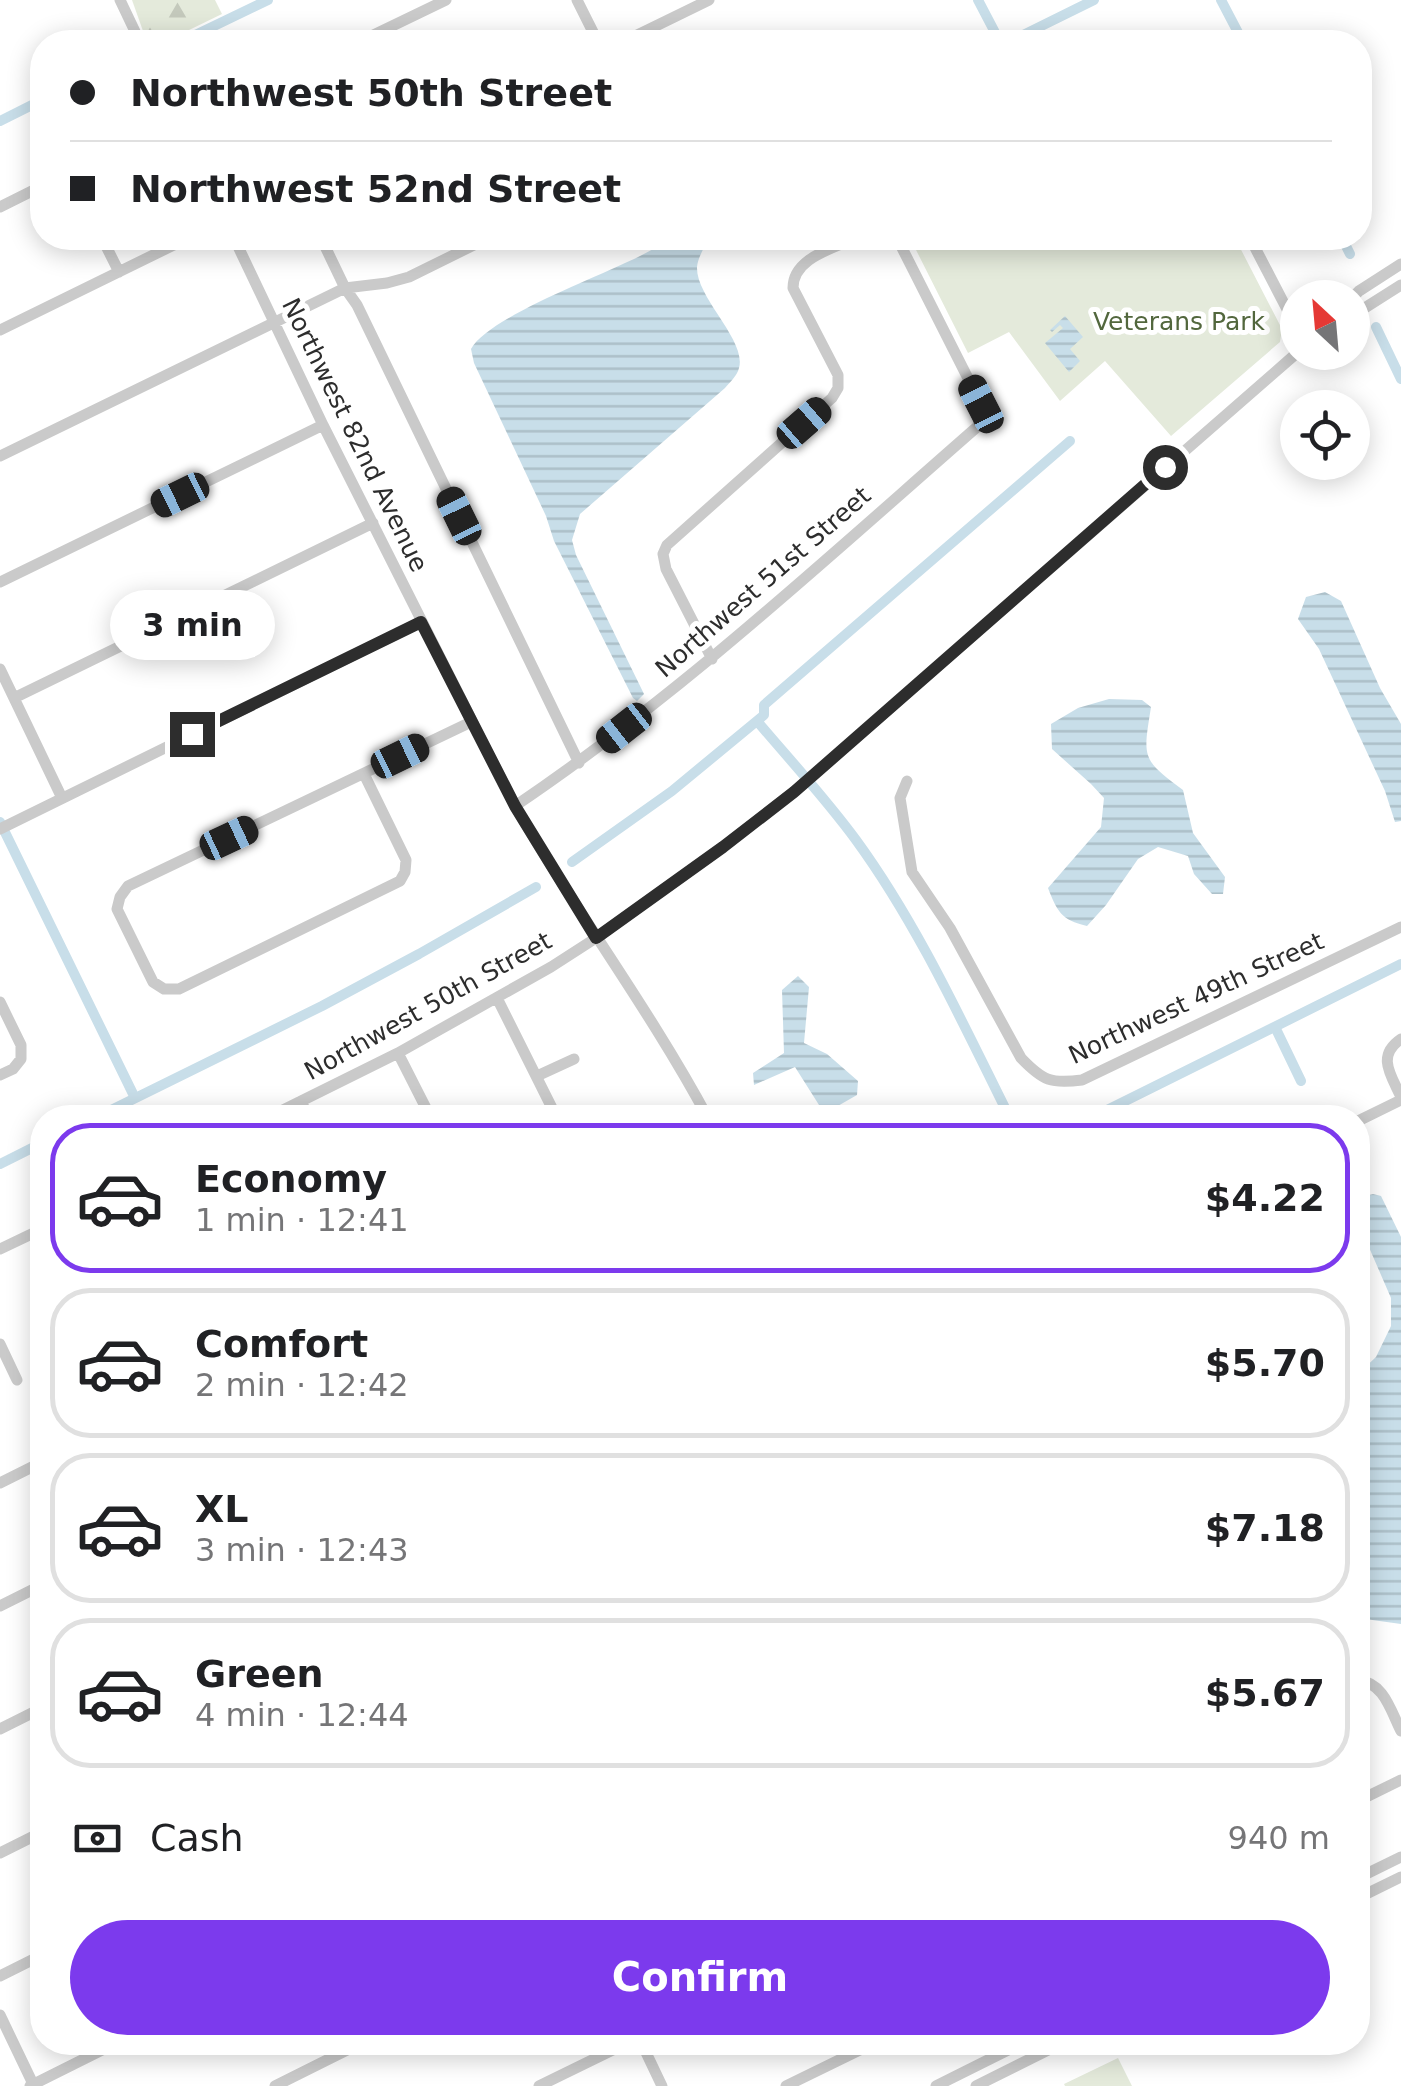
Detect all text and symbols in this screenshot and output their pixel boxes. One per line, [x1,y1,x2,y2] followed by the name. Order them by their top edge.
[130,71,612,115] text: Northwest 50th Street
[130,167,621,211] text: Northwest 52nd Street
[1280,280,1370,370] north arrow
[1280,280,1370,480] map controls
[276,293,434,577] street label: Northwest 82nd Avenue
[1093,307,1266,336] park label: Veterans Park
[954,370,1008,438] car
[1280,390,1370,480] button: locate
[772,392,836,454] car
[1143,445,1188,490] route start
[146,468,214,522] car
[650,481,876,683] street label: Northwest 51st Street
[432,482,486,550] car
[110,589,274,659] callout: 3 min
[142,606,243,644] text: 3 min
[591,698,657,758] car
[170,712,215,757] route end
[366,729,434,783] car
[195,812,263,864] car
[299,926,557,1086] street label: Northwest 50th Street
[1064,926,1328,1070] street label: Northwest 49th Street
[75,1153,165,1243] icon: car
[195,1157,387,1201] text: Economy
[1205,1176,1325,1220] text: $4.22
[195,1201,409,1239] text: 1 min · 12:41
[75,1318,165,1408] icon: car
[195,1322,368,1366] text: Comfort
[1205,1341,1325,1385] text: $5.70
[195,1366,409,1404] text: 2 min · 12:42
[75,1483,165,1573] icon: car
[195,1487,249,1531] text: XL
[1205,1506,1325,1550] text: $7.18
[195,1531,409,1569] text: 3 min · 12:43
[75,1648,165,1738] icon: car
[195,1652,324,1696] text: Green
[1205,1671,1325,1715] text: $5.67
[195,1696,409,1734] text: 4 min · 12:44
[70,1811,125,1866] icon: cash
[150,1816,244,1860] text: Cash
[1228,1819,1330,1857] text: 940 m
[70,1920,1330,2035] button: Confirm

